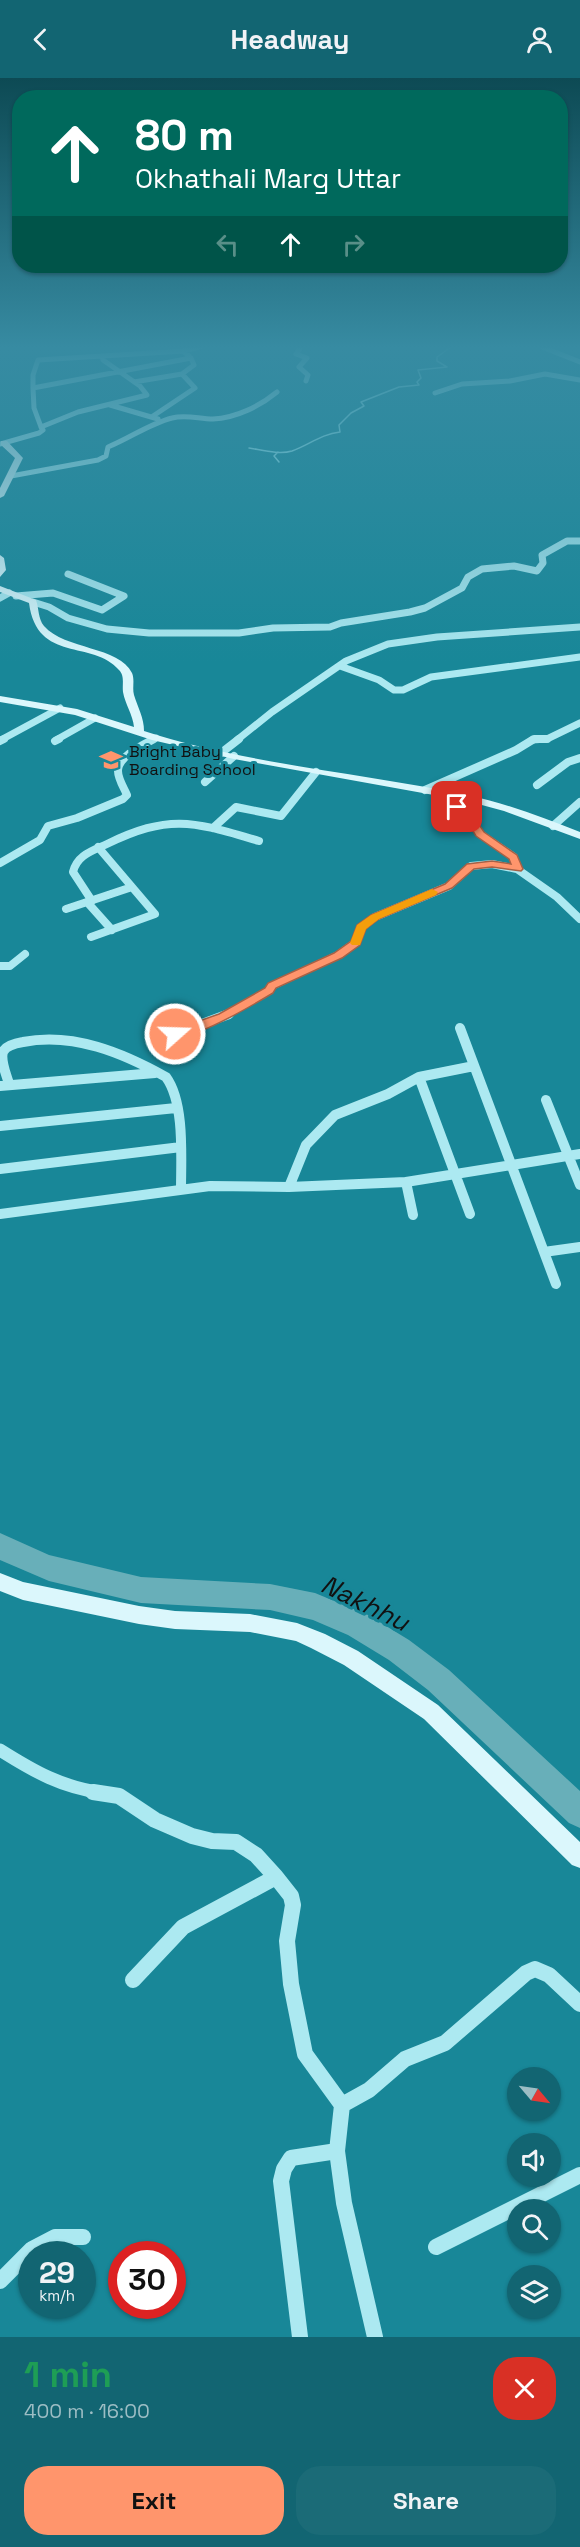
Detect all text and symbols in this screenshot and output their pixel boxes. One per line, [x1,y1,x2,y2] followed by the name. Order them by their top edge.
[231,22,349,57] text: Headway
[24,23,57,56] icon: back
[523,23,556,56] icon: person
[135,109,234,162] text: 80 m
[36,114,114,192] icon: ahead
[135,161,401,196] text: Okhathali Marg Uttar
[211,228,244,261] icon: left
[274,228,307,261] icon: ahead
[337,228,370,261] icon: right
[129,741,256,780] place label: Bright Baby Boarding School
[98,747,124,773] school or university icon: Bright Baby Boarding School
[431,781,482,832] pin
[440,790,473,823] icon: arrive
[143,1002,207,1066] position arrow
[315,1567,416,1639] water label: Nakhhu
[507,2067,561,2121] north arrow
[507,2067,561,2319] map controls
[507,2133,561,2187] button: sound
[507,2199,561,2253] button: search
[108,2241,186,2319] speed limit sign: 30
[39,2253,75,2292] text: 29
[507,2265,561,2319] button: layers
[39,2286,75,2305] text: km/h
[24,2352,112,2398] text: 1 min
[493,2357,556,2420] button: close
[24,2398,150,2424] text: 400 m · 16:00
[24,2466,284,2535] button: Exit
[296,2466,556,2535] button: Share

